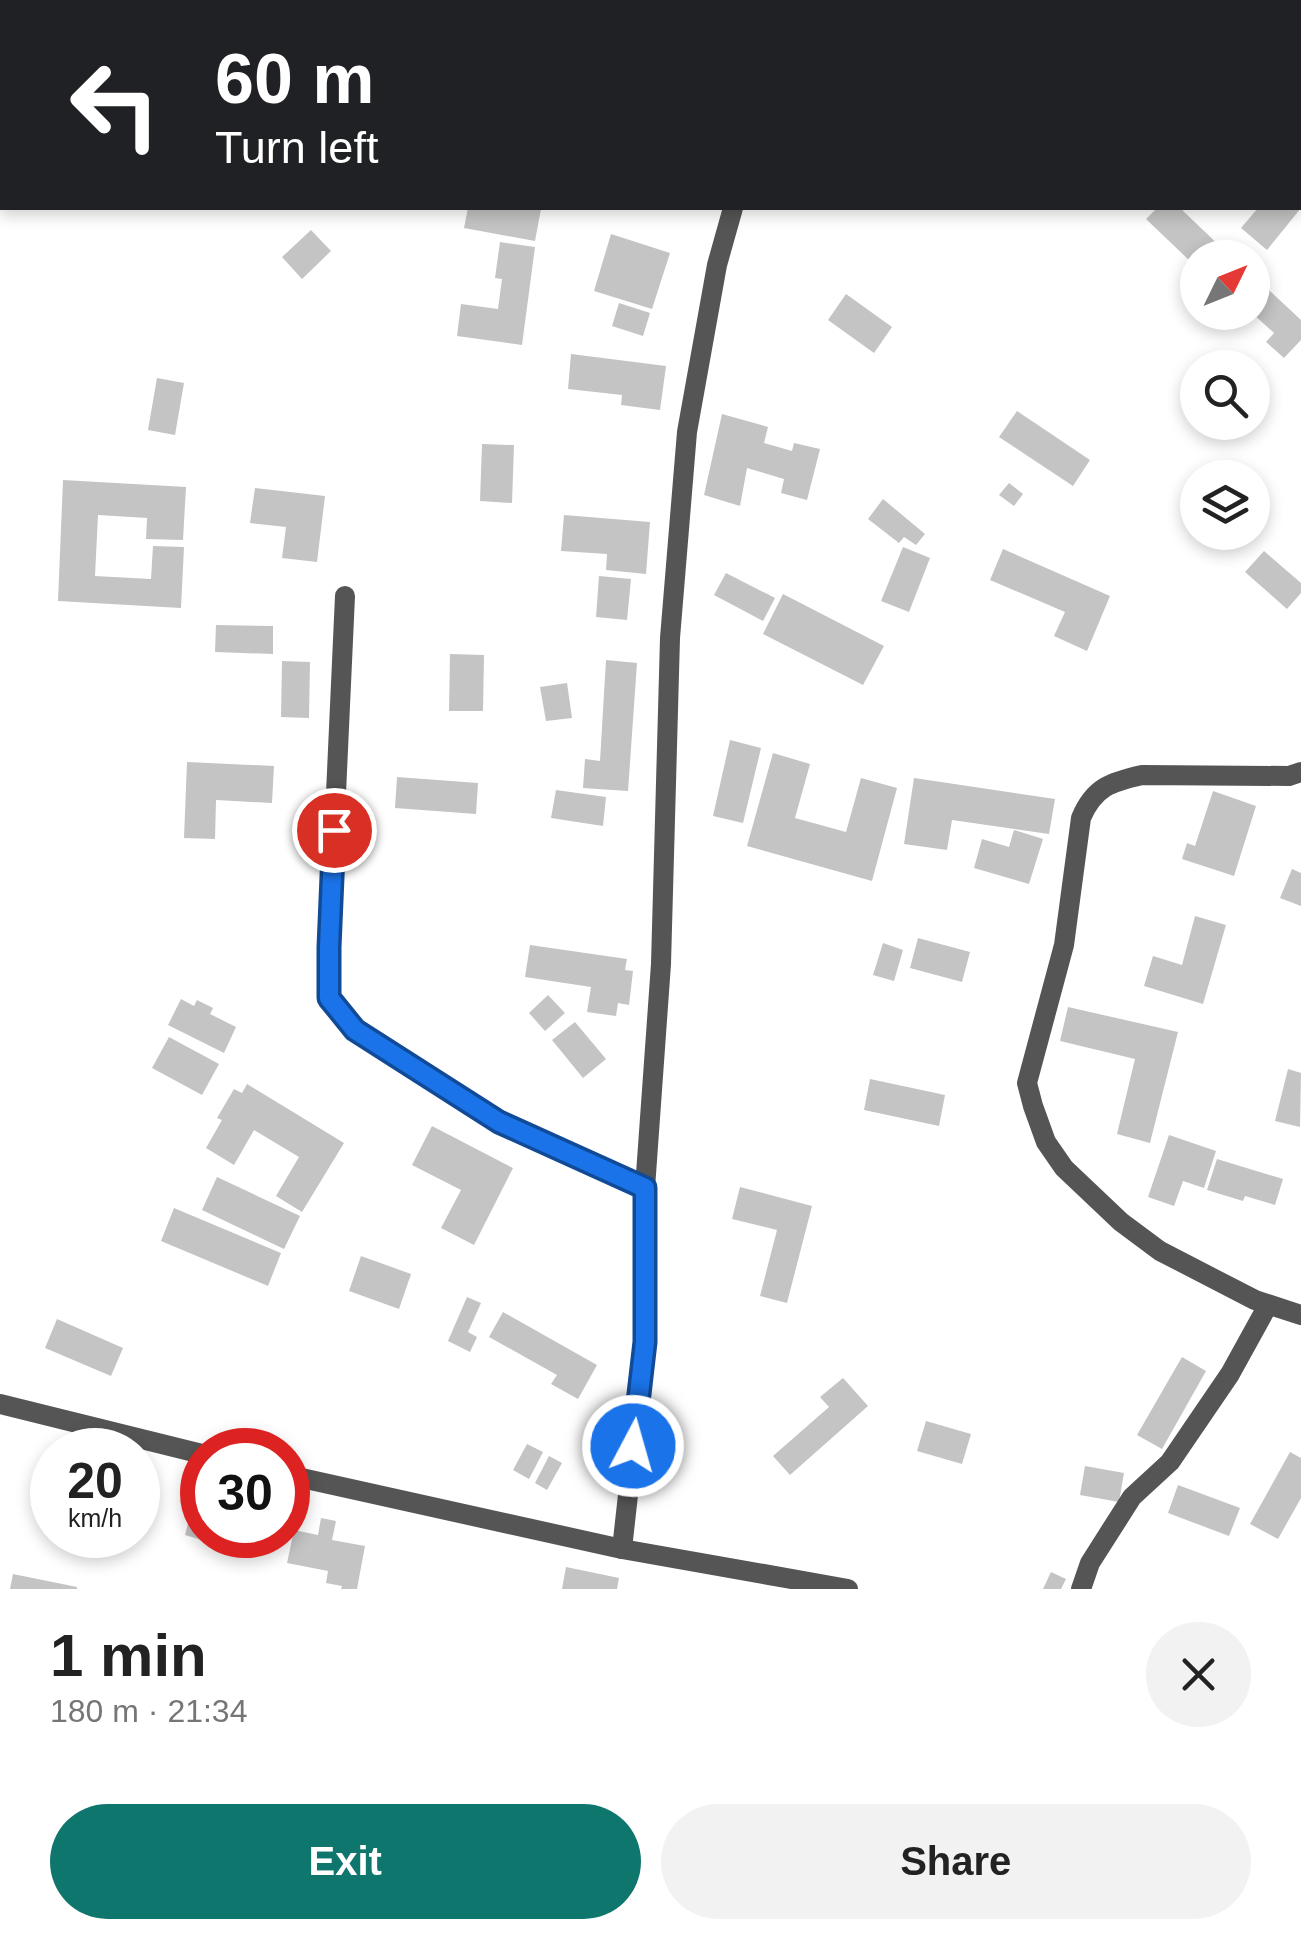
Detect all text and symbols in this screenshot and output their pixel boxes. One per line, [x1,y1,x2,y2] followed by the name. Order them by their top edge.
[50,40,180,170] icon: left
[215,40,375,118] text: 60 m
[215,122,378,173] text: Turn left
[1180,240,1270,330] north arrow
[1180,240,1270,550] map controls
[1180,350,1270,440] button: search
[1180,460,1270,550] button: layers
[292,788,377,873] pin
[307,803,362,858] icon: arrive
[581,1394,685,1498] position arrow
[180,1428,310,1558] speed limit sign: 30
[67,1453,123,1509] text: 20
[68,1504,122,1532] text: km/h
[50,1622,207,1689] text: 1 min
[1146,1622,1251,1727] button: close
[50,1693,247,1729] text: 180 m · 21:34
[50,1804,641,1919] button: Exit
[661,1804,1251,1919] button: Share

